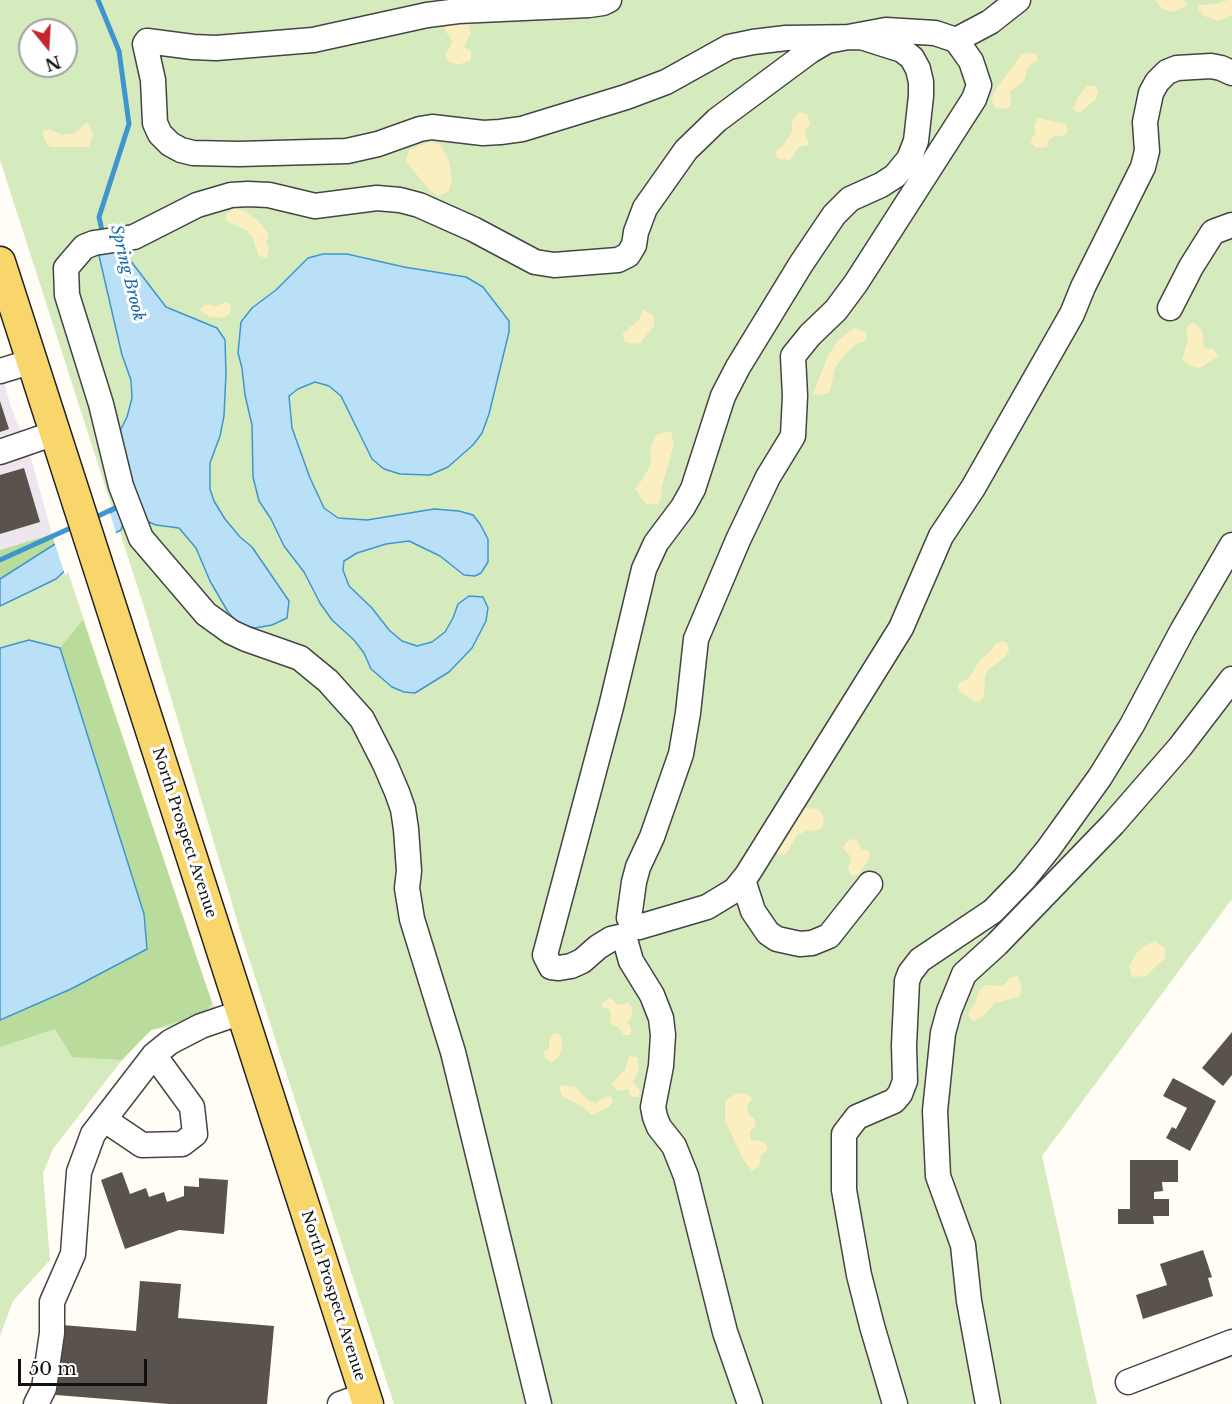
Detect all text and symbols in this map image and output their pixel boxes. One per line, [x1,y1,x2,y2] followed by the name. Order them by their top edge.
[18,18,78,78] north arrow
[43,51,63,75] text: N
[106,223,148,323] water label: Spring Brook
[148,746,220,920] street label: North Prospect Avenue
[297,1209,369,1383] street label: North Prospect Avenue
[21,1347,150,1385] scale bar
[29,1358,77,1380] text: 50 m

